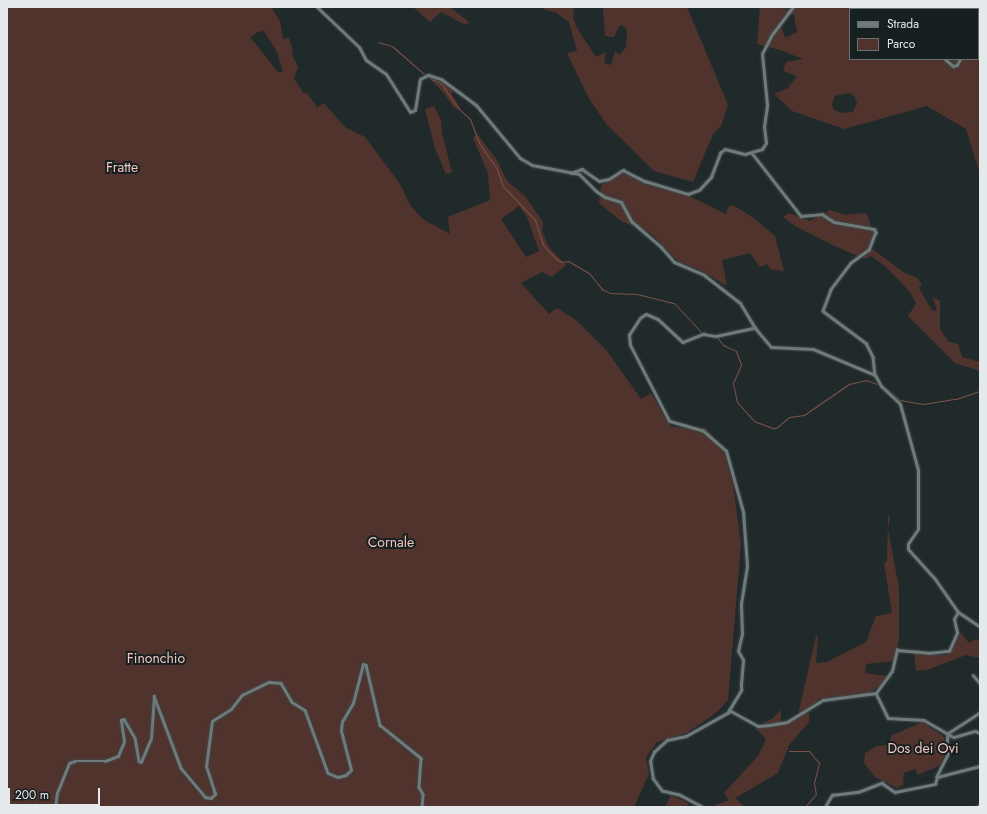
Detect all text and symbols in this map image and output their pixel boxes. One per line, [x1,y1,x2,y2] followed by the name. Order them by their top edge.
[849,8,979,60] legend
[887,15,919,33] text: Strada
[887,35,915,53] text: Parco
[106,159,138,175] park label: Fratte
[368,534,414,550] park label: Cornale
[127,650,185,666] park label: Finonchio
[887,740,959,756] park label: Dos dei Ovi
[10,780,102,806] scale bar
[15,786,49,804] text: 200 m

